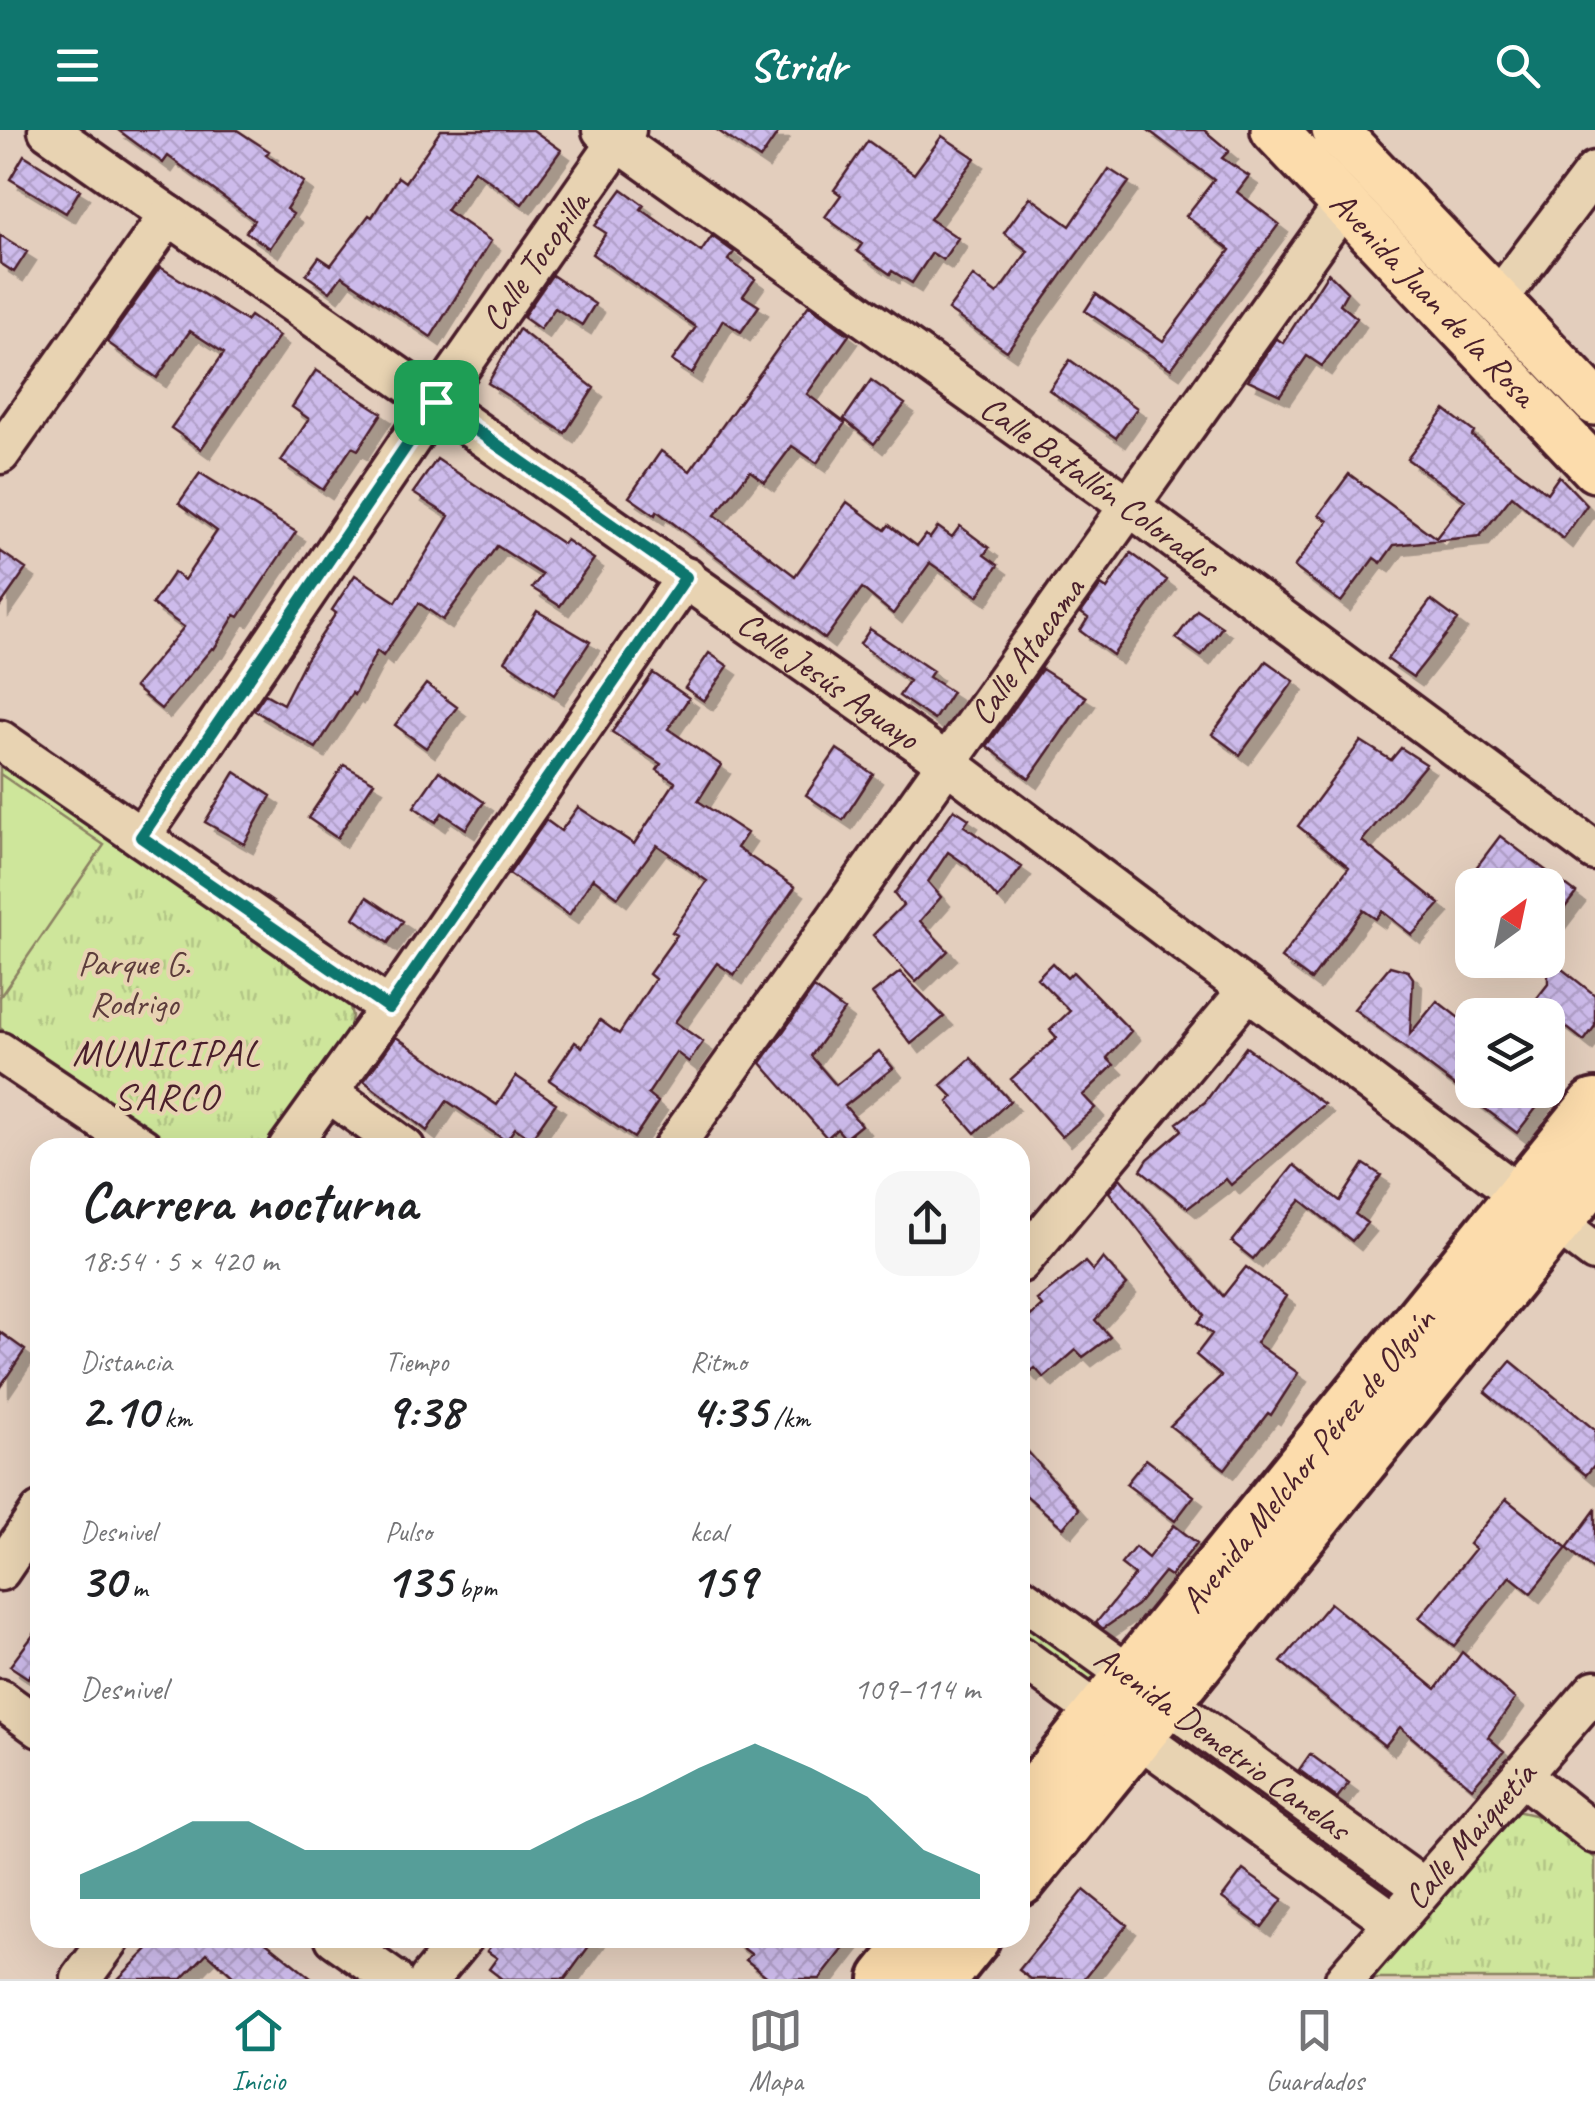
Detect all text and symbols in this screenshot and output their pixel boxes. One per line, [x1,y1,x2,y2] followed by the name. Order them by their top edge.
[749,37,846,94] text: Stridr
[50,38,105,93] icon: menu
[1490,38,1545,93] icon: search
[471,180,601,340] street label: Calle Tocopilla
[1320,181,1548,418] street label: Avenida Juan de la Rosa
[394,360,479,445] pin
[409,375,464,430] icon: arrive
[971,385,1230,589] street label: Calle Batallón Colorados
[959,567,1096,734] street label: Calle Atacama
[729,601,930,761] street label: Calle Jesús Aguayo
[1455,868,1565,978] north arrow
[1455,868,1565,1108] map controls
[78,941,190,1026] park label: Parque G. Rodrigo
[1455,998,1565,1108] button: layers
[72,1029,262,1120] district label: MUNICIPAL SARCO
[80,1167,417,1237] text: Carrera nocturna
[875,1171,980,1276] button: share
[80,1240,278,1281] text: 18:54 · 5 × 420 m
[1170,1298,1446,1622] street label: Avenida Melchor Pérez de Olguín
[80,1344,172,1379] text: Distancia
[385,1344,448,1379] text: Tiempo
[690,1344,747,1379] text: Ritmo
[80,1379,157,1442] text: 2.10
[385,1379,462,1442] text: 9:38
[690,1379,767,1442] text: 4:35
[157,1400,192,1435] text: km
[767,1400,810,1435] text: /km
[80,1514,156,1549] text: Desnivel
[385,1514,432,1549] text: Pulso
[690,1514,727,1549] text: kcal
[80,1549,125,1612] text: 30
[385,1549,452,1612] text: 135
[690,1549,756,1612] text: 159
[125,1570,147,1605] text: m
[452,1570,497,1605] text: bpm
[1086,1635,1361,1853] street label: Avenida Demetrio Canelas
[80,1668,167,1709] text: Desnivel
[854,1668,980,1709] text: 109–114 m
[1394,1751,1548,1919] street label: Calle Maiquetía
[231,2003,286,2098] tab: Inicio
[748,2003,803,2098] tab: Mapa
[1266,2003,1364,2098] tab: Guardados

